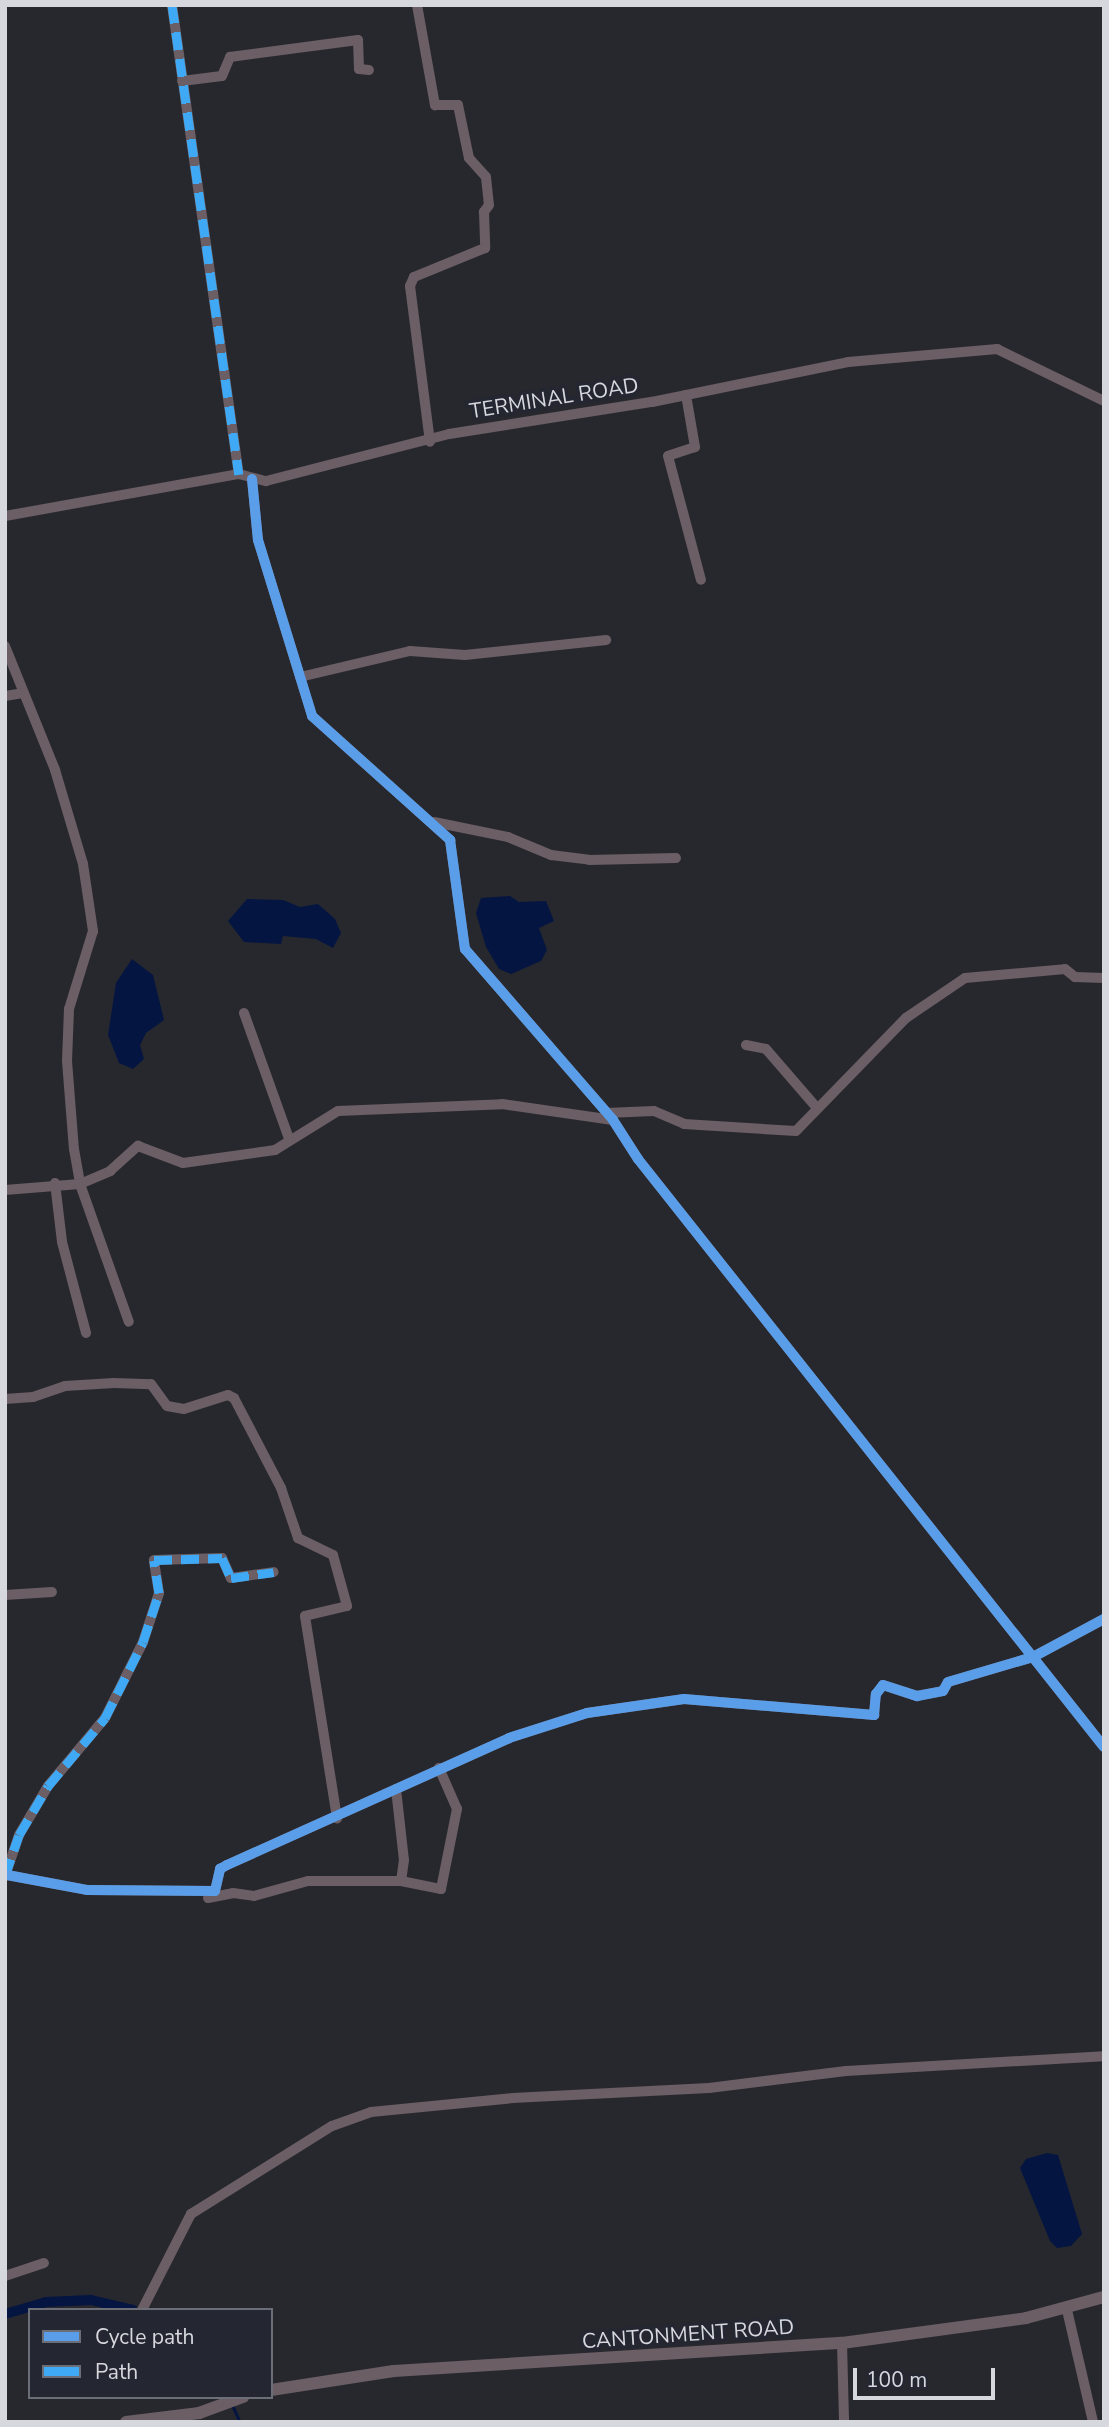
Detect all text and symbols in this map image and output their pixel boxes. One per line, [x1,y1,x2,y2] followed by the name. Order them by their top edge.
[468,372,640,424] street label: TERMINAL ROAD
[28,2308,273,2399] legend
[581,2314,795,2354] street label: CANTONMENT ROAD
[95,2323,194,2351] text: Cycle path
[857,2354,999,2398] scale bar
[95,2358,138,2386] text: Path
[866,2366,927,2394] text: 100 m

